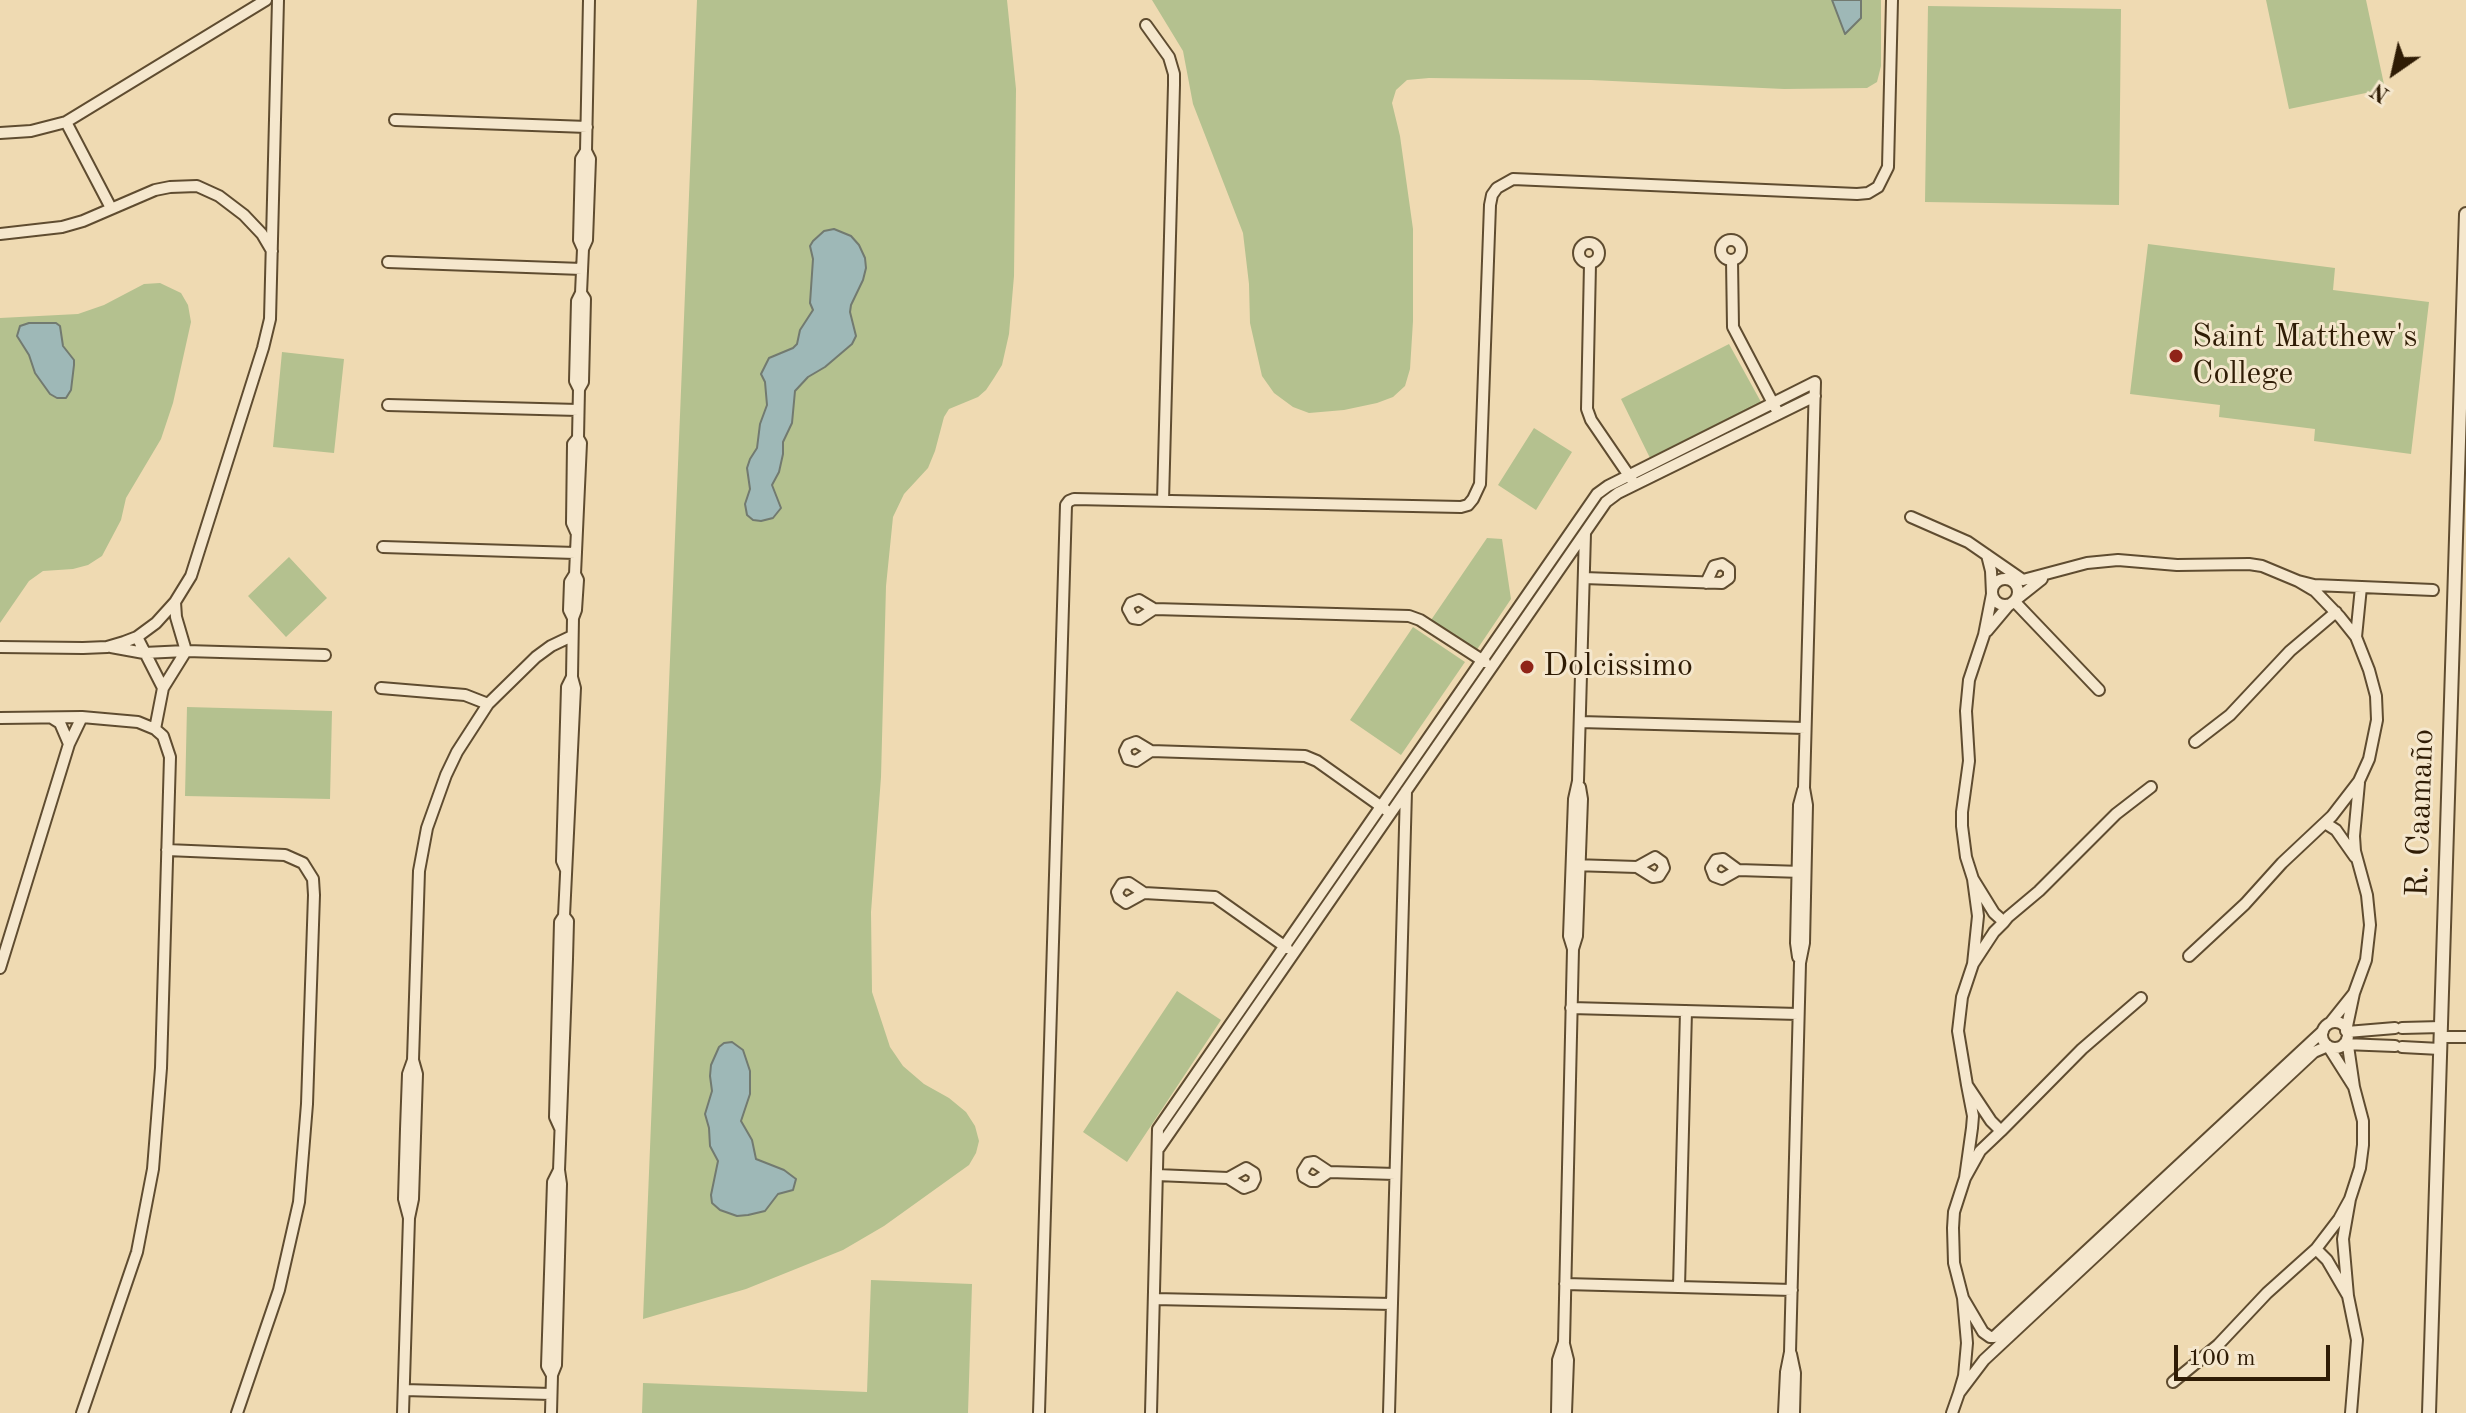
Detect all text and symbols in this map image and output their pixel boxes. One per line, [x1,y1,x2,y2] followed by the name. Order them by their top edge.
[2354,32,2434,112] north arrow
[2367,78,2394,106] text: N
[2192,319,2417,394] place label: Saint Matthew's College
[2167,347,2185,365] marker: Saint Matthew's College
[1543,648,1693,686] place label: Dolcissimo
[1518,658,1536,676] marker: Dolcissimo
[2399,728,2443,898] street label: R. Caamaño
[2178,1329,2334,1379] scale bar
[2188,1347,2256,1371] text: 100 m

